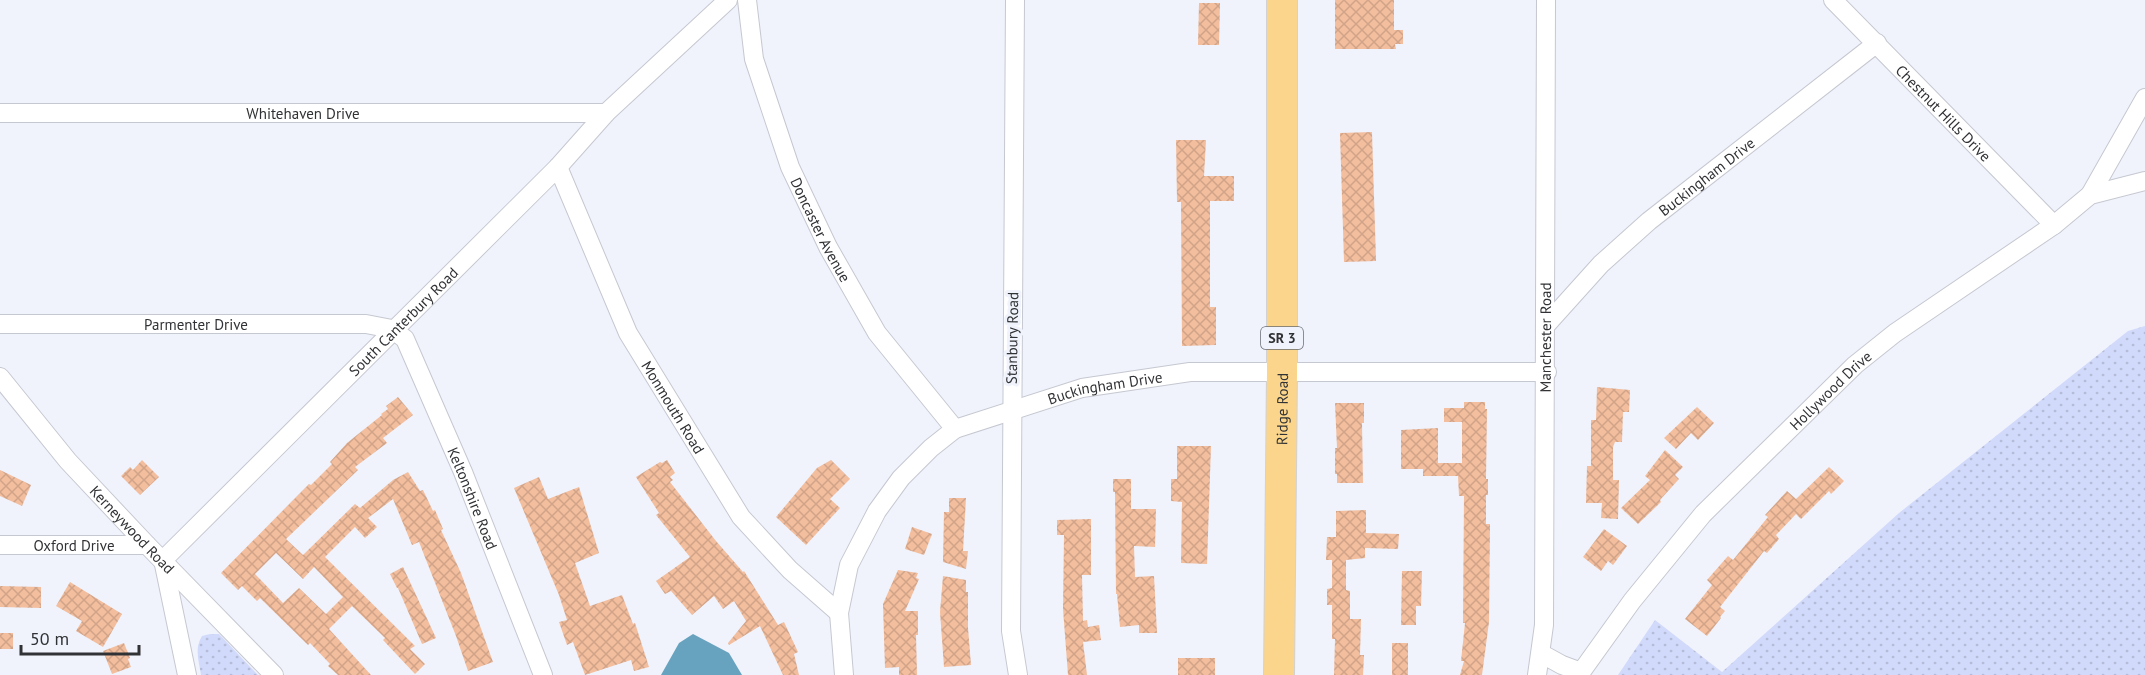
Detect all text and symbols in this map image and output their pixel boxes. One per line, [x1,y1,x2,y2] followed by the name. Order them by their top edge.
[1892,60,1995,165] street label: Chestnut Hills Drive
[246,104,360,123] street label: Whitehaven Drive
[1655,133,1758,220] street label: Buckingham Drive
[787,174,855,285] street label: Doncaster Avenue
[344,263,462,380] street label: South Canterbury Road
[1535,282,1555,392] street label: Manchester Road
[1002,292,1022,384] street label: Stanbury Road
[144,315,248,334] street label: Parmenter Drive
[1261,327,1303,349] road number: SR 3
[1785,346,1875,434] street label: Hollywood Drive
[638,357,709,457] street label: Monmouth Road
[1045,367,1163,408] street label: Buckingham Drive
[1272,373,1291,445] street label: Ridge Road
[444,444,502,552] street label: Keltonshire Road
[86,481,179,577] street label: Kerneywood Road
[33,536,115,555] street label: Oxford Drive
[21,618,140,656] scale bar
[30,627,69,650] text: 50 m

